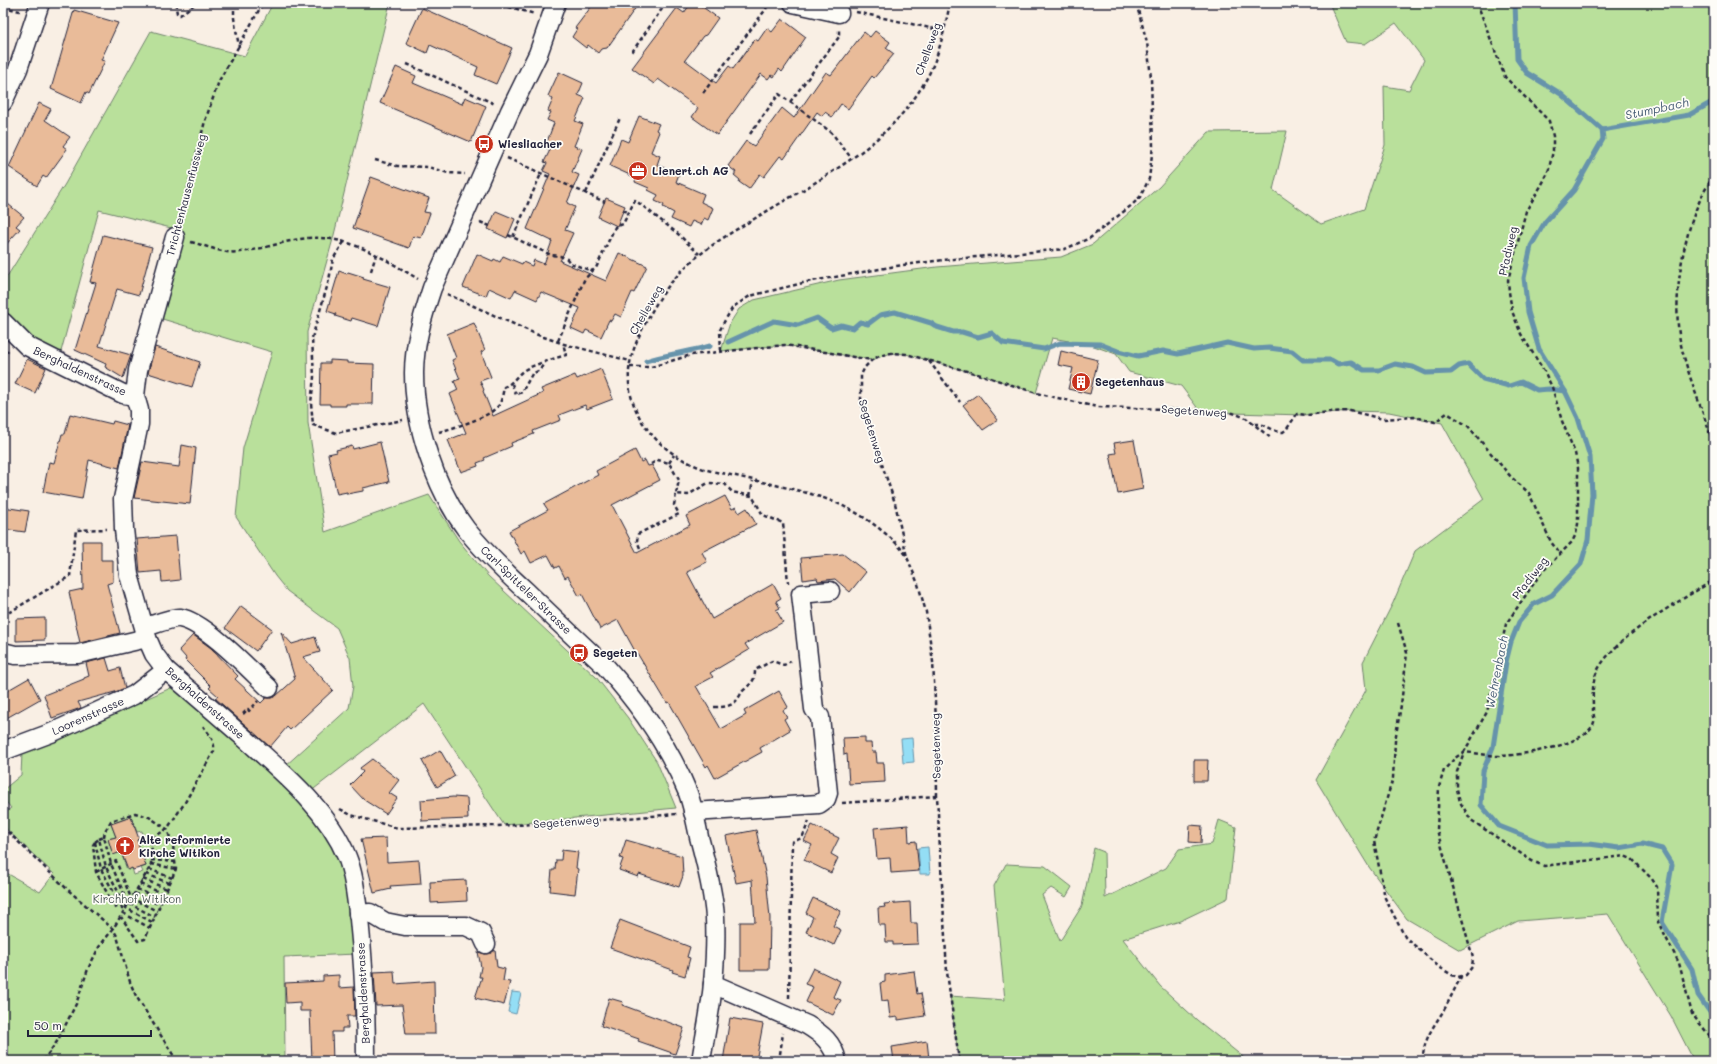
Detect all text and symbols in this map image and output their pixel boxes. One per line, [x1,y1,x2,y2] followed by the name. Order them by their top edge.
[911,20,944,77] street label: Chelleweg
[1624,93,1690,123] water label: Stumpbach
[162,132,209,257] street label: Trichtenhausenfussweg
[473,133,495,155] bus stop icon: Wiesliacher
[498,136,562,151] place label: Wiesliacher
[627,160,649,182] office icon: Lienert.ch AG
[652,163,729,178] place label: Lienert.ch AG
[1495,225,1520,277] street label: Pfadiweg
[625,282,666,337] street label: Chelleweg
[31,342,129,399] street label: Berghaldenstrasse
[1070,371,1092,393] building icon: Segetenhaus
[1095,374,1165,389] place label: Segetenhaus
[856,397,889,464] street label: Segetenweg
[1161,401,1227,420] street label: Segetenweg
[478,542,575,637] street label: Carl-Spitteler-Strasse
[1508,553,1551,602] street label: Pfadiweg
[1481,634,1511,710] water label: Wehrenbach
[568,642,590,664] bus stop icon: Segeten
[593,645,637,660] place label: Segeten
[163,663,248,742] street label: Berghaldenstrasse
[49,693,126,738] street label: Loorenstrasse
[927,713,944,779] street label: Segetenweg
[533,812,599,831] street label: Segetenweg
[139,832,231,860] place label: Alte reformierte Kirche Witikon
[114,835,136,857] church icon: Alte reformierte Kirche Witikon
[93,891,181,906] park label: Kirchhof Witikon
[352,942,373,1044] street label: Berghaldenstrasse
[28,1012,151,1038] scale bar
[34,1017,62,1033] text: 50 m

